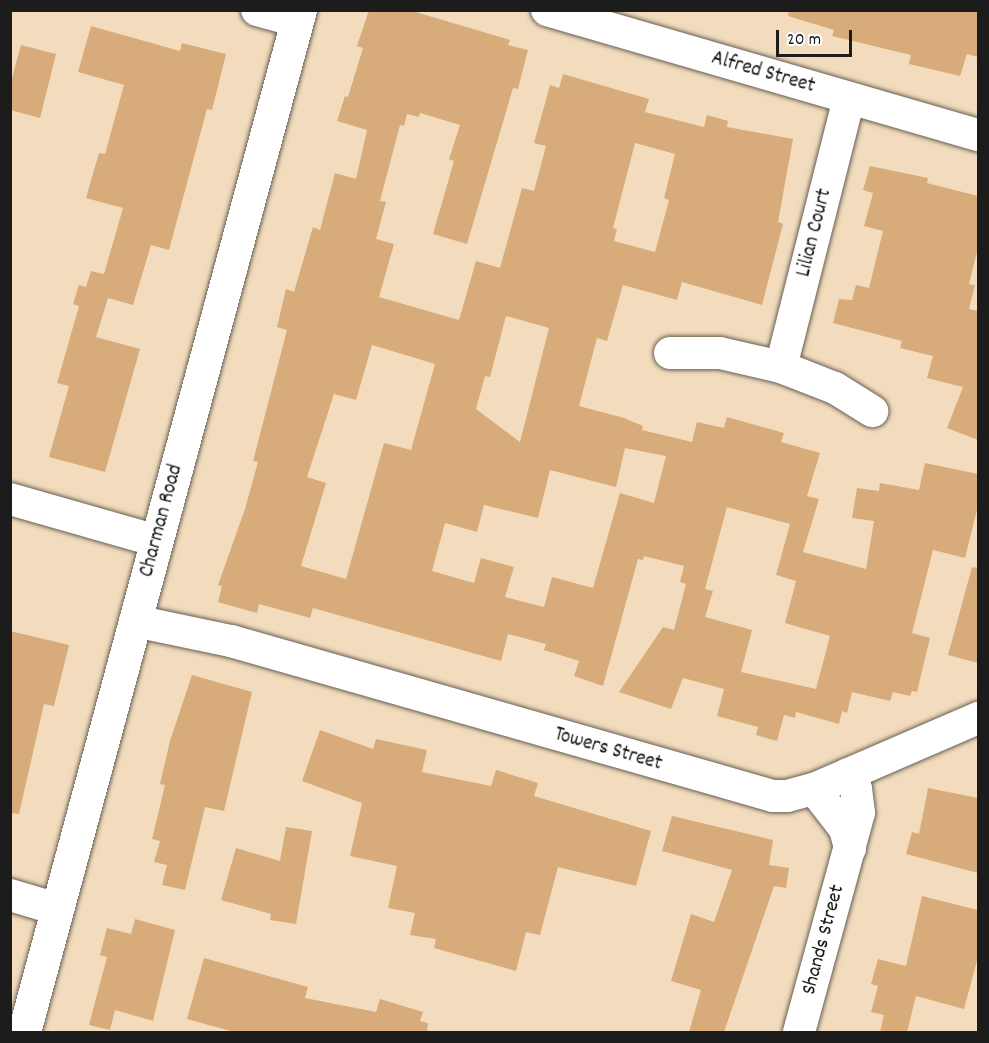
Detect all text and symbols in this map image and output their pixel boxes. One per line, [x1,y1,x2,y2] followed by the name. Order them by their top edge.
[779,18,856,56] scale bar
[787,28,821,53] text: 20 m
[708,46,818,100] street label: Alfred Street
[792,186,838,280] street label: Lilian Court
[135,462,189,580] street label: Charman Road
[551,723,665,777] street label: Towers Street
[797,882,851,998] street label: Shands Street

